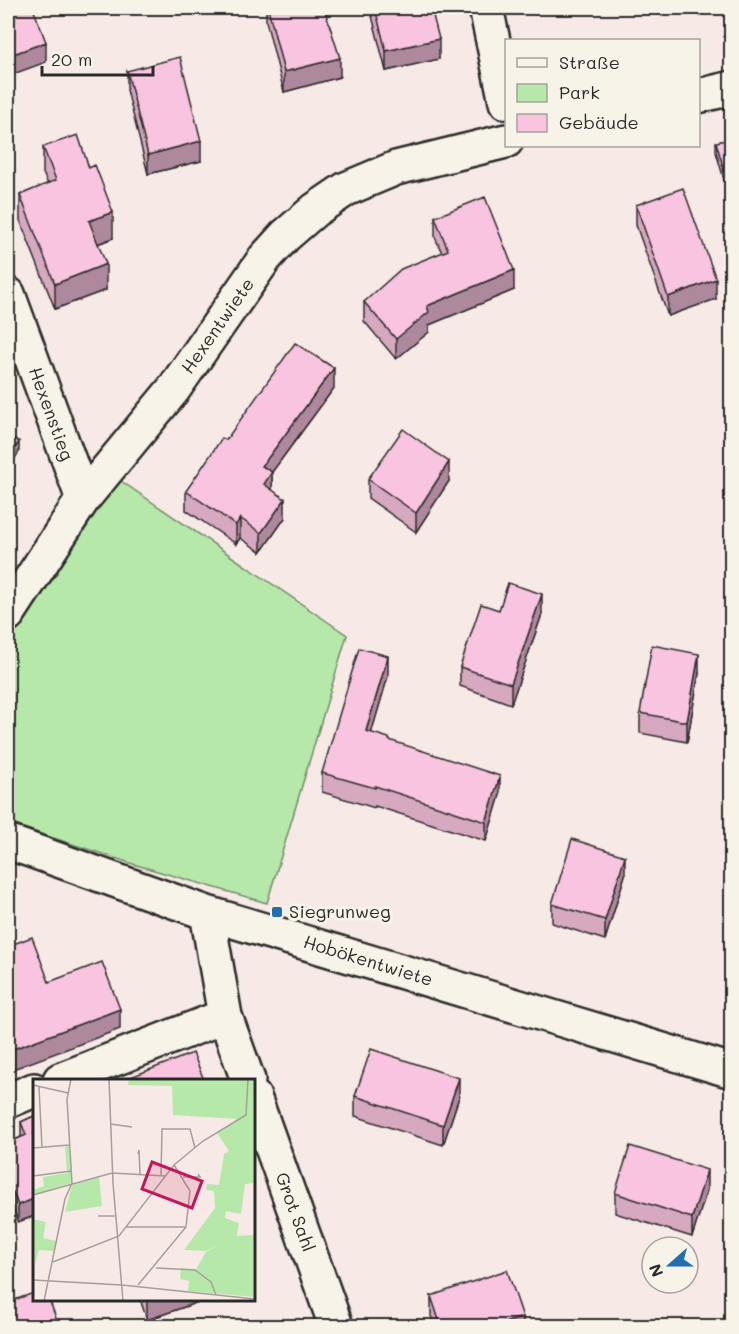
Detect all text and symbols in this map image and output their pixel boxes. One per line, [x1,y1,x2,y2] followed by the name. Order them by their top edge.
[42,39,153,77] scale bar
[505,39,700,147] legend
[51,47,92,71] text: 20 m
[559,50,620,74] text: Straße
[559,80,600,104] text: Park
[559,110,639,134] text: Gebäude
[175,273,259,378] street label: Hexentwiete
[24,364,80,464] street label: Hexenstieg
[289,899,391,923] place label: Siegrunweg
[270,905,284,919] marker: Siegrunweg
[301,929,436,991] street label: Hobökentwiete
[33,1079,255,1301] inset map
[271,1169,321,1255] street label: Grot Sahl
[640,1235,700,1295] north arrow
[644,1261,668,1280] text: N

